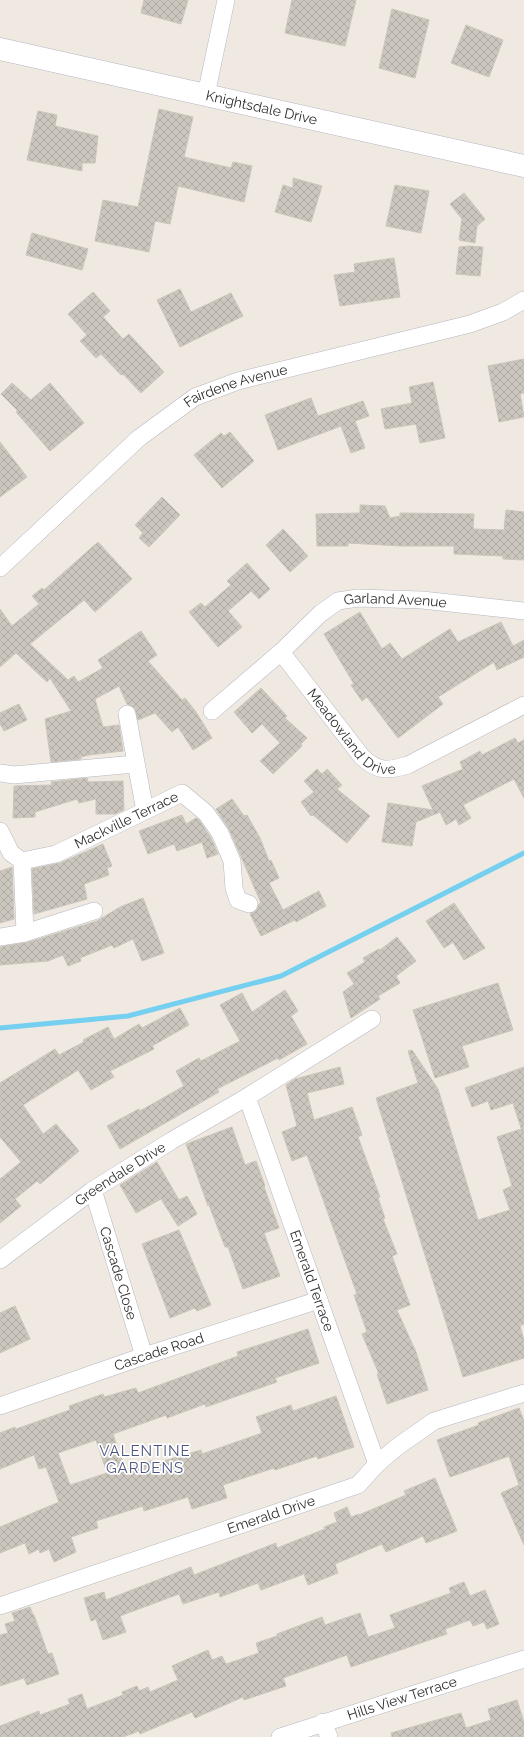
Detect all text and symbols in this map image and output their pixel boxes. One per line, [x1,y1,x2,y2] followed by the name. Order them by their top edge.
[204,87,319,128] street label: Knightsdale Drive
[181,361,289,411] street label: Fairdene Avenue
[343,590,448,611] street label: Garland Avenue
[304,685,397,777] street label: Meadowland Drive
[72,788,181,852] street label: Mackville Terrace
[72,1139,168,1209] street label: Greendale Drive
[97,1225,140,1322] street label: Cascade Close
[287,1228,337,1334] street label: Emerald Terrace
[112,1329,206,1374] street label: Cascade Road
[99,1442,191,1477] district label: VALENTINE GARDENS
[225,1492,317,1537] street label: Emerald Drive
[345,1673,459,1723] street label: Hills View Terrace

